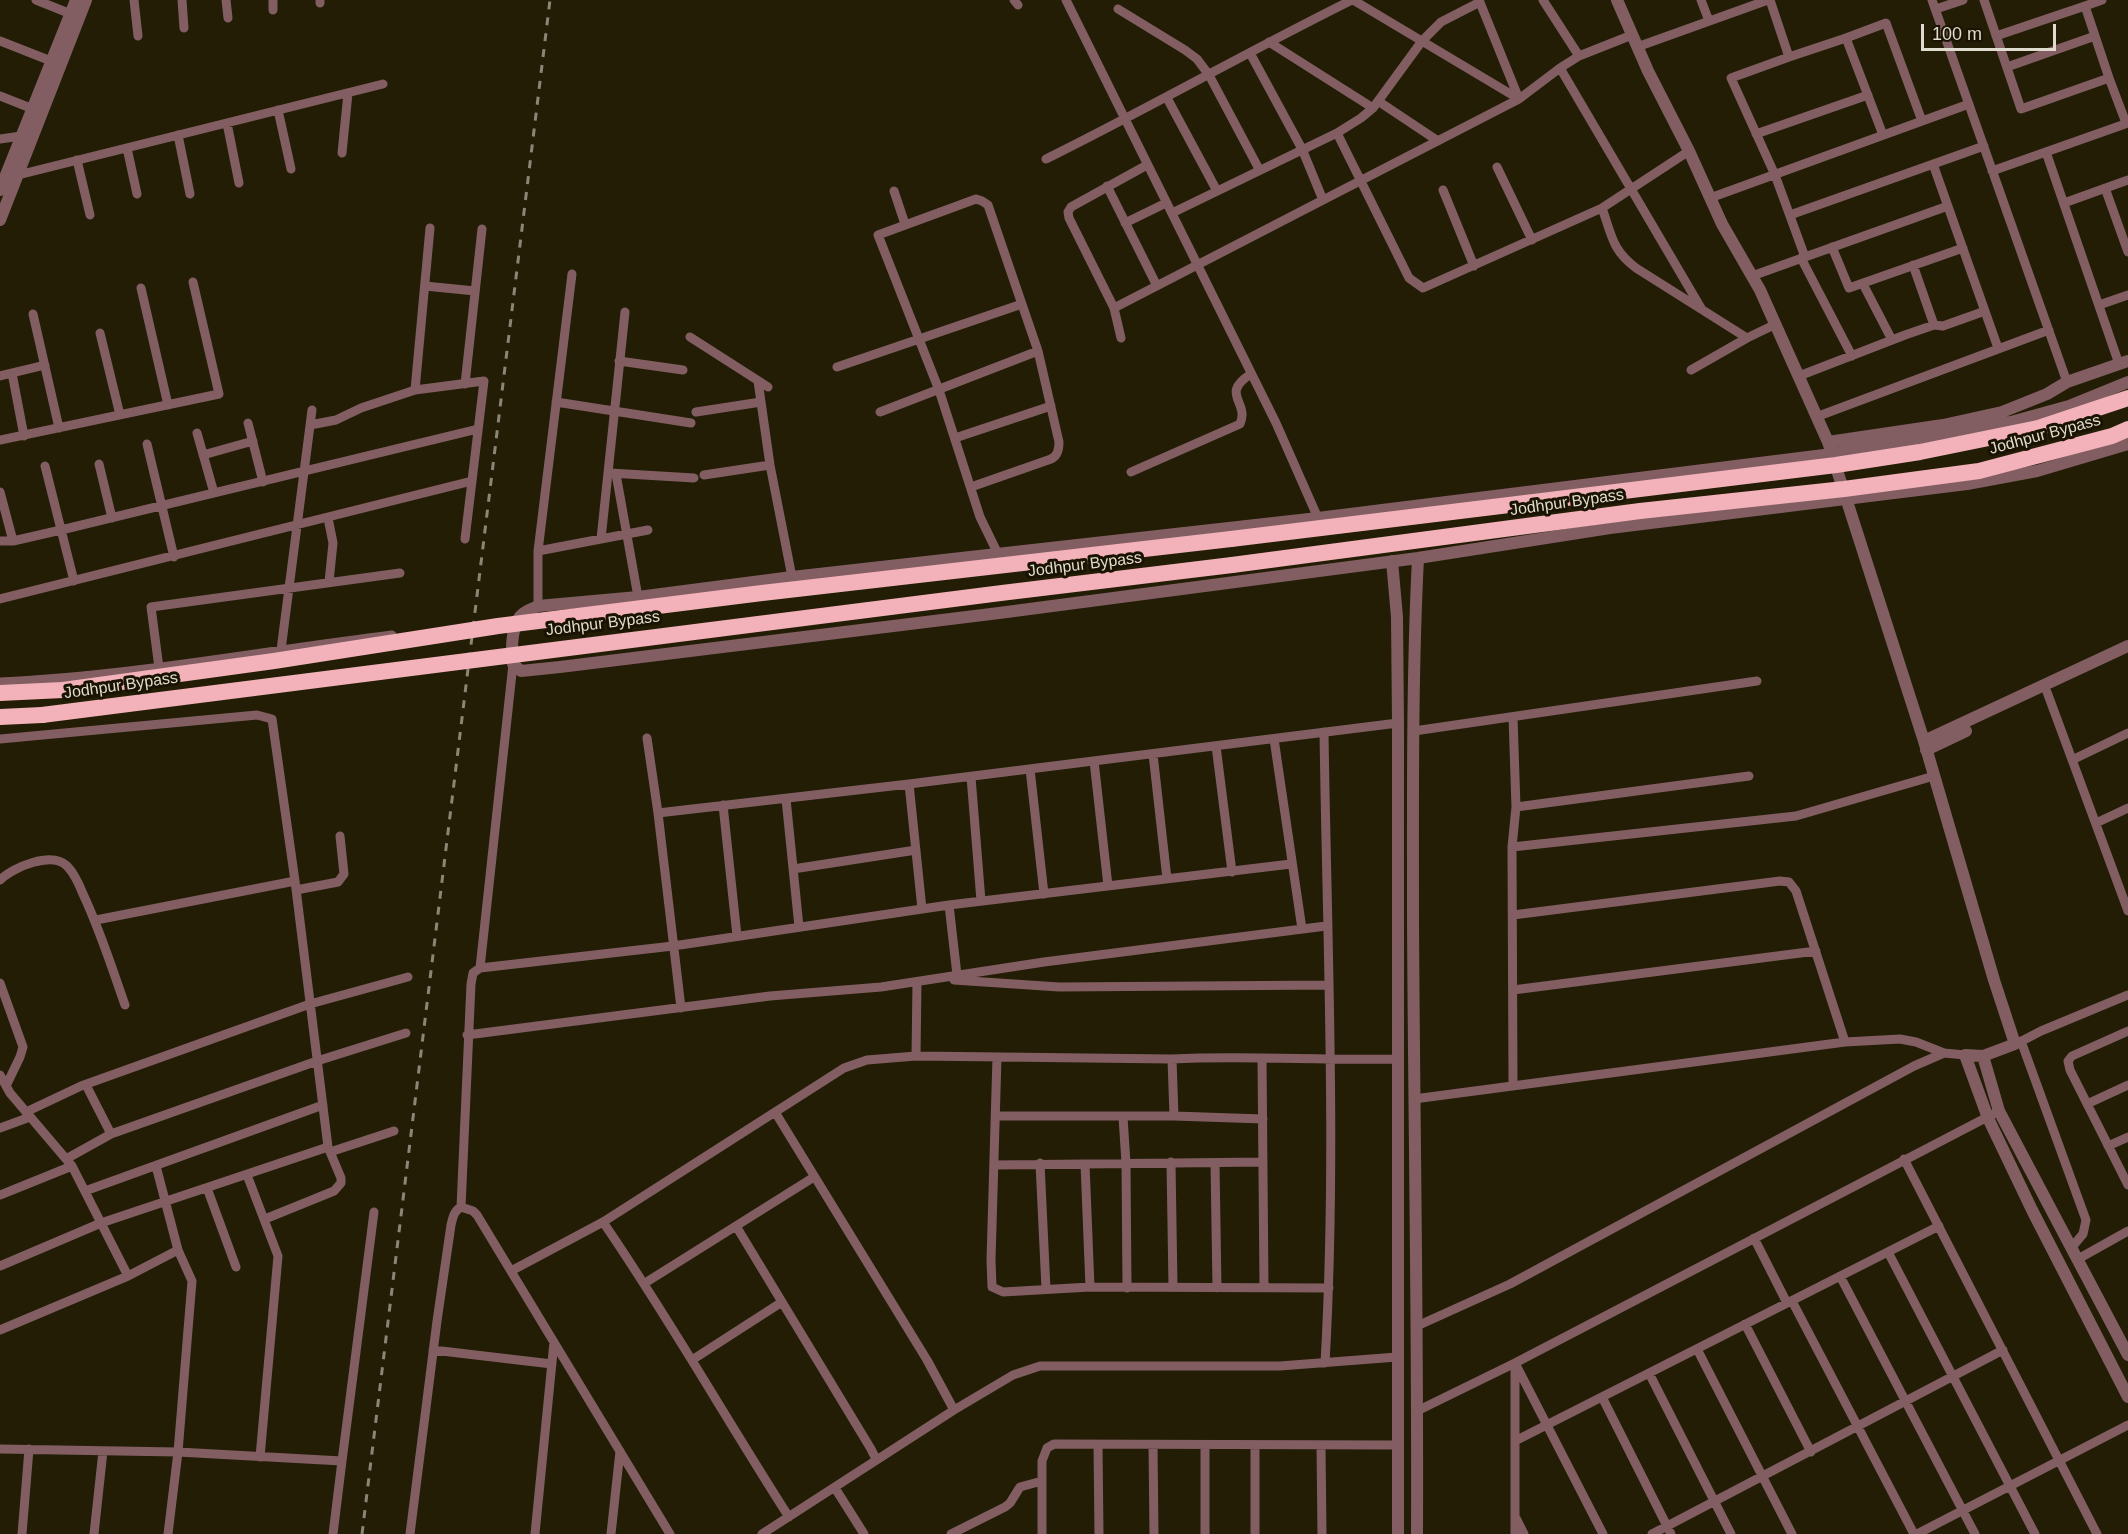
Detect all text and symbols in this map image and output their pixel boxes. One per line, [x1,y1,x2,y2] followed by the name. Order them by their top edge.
[1924,12,2059,50] scale bar
[1932,24,1982,44] text: 100 m
[1987,411,2103,459] street label: Jodhpur Bypass
[1509,486,1625,520] street label: Jodhpur Bypass
[1027,548,1143,582] street label: Jodhpur Bypass
[545,607,661,641] street label: Jodhpur Bypass
[63,669,179,703] street label: Jodhpur Bypass

